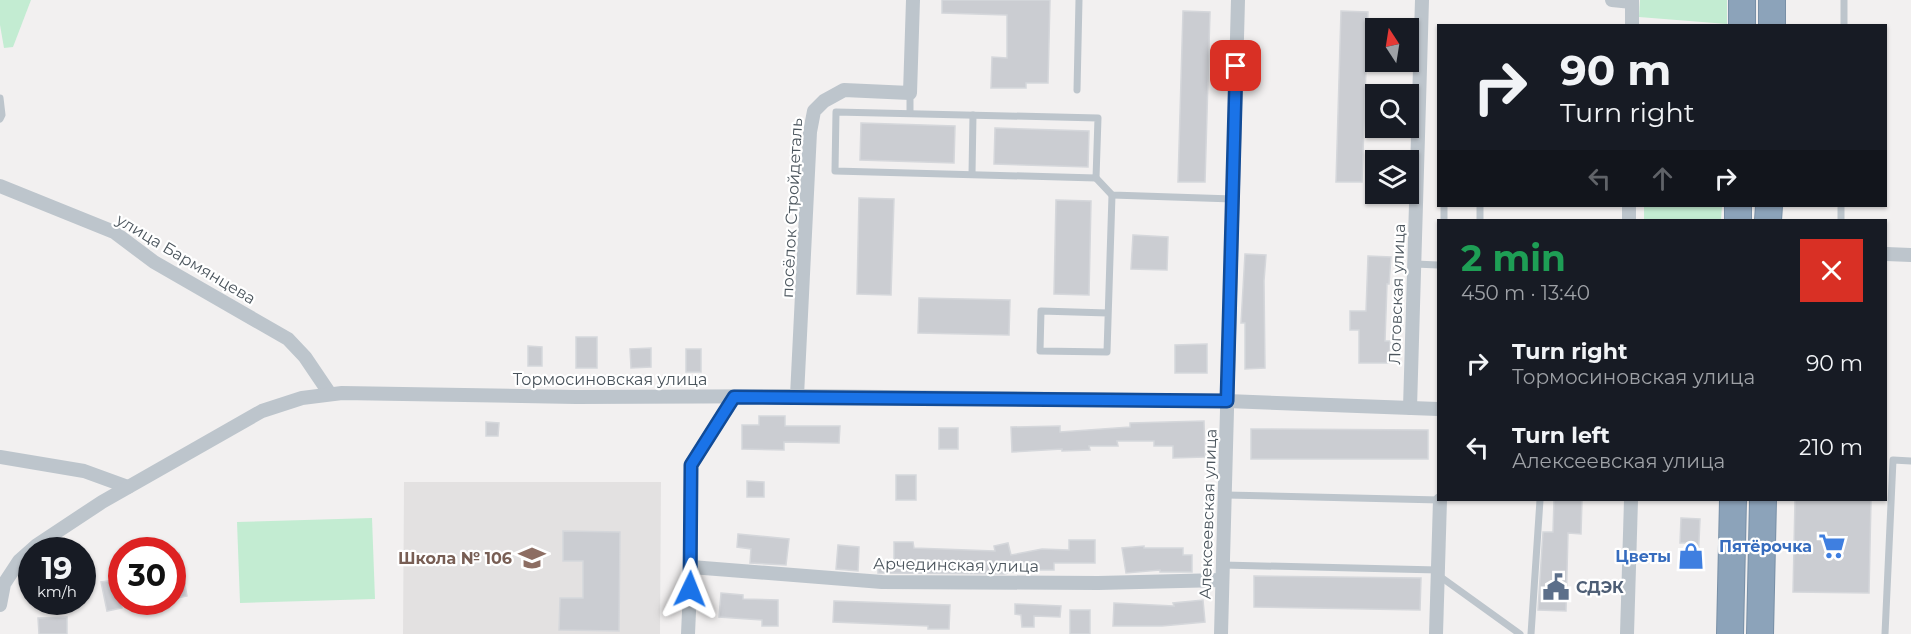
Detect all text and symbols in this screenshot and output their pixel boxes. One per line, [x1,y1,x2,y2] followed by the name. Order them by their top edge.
[1365,18,1419,72] north arrow
[1365,18,1419,204] map controls
[1210,40,1261,91] pin
[1560,44,1671,96] text: 90 m
[1461,48,1539,126] icon: right
[1219,49,1252,82] icon: arrive
[1365,84,1419,138] button: search
[1560,96,1695,129] text: Turn right
[778,118,806,298] street label: посёлок Стройдеталь
[1365,150,1419,204] button: layers
[1583,162,1616,195] icon: left
[1646,162,1679,195] icon: ahead
[1709,162,1742,195] icon: right
[112,209,259,308] street label: улица Бармянцева
[1385,223,1409,365] street label: Логовская улица
[1461,236,1566,280] text: 2 min
[1800,239,1863,302] button: close
[1461,281,1590,305] text: 450 m · 13:40
[1512,338,1627,365] text: Turn right
[1461,347,1494,380] icon: right
[1806,350,1863,377] text: 90 m
[1512,365,1755,389] text: Тормосиновская улица
[513,370,707,389] street label: Тормосиновская улица
[1512,422,1610,449] text: Turn left
[1196,428,1220,600] street label: Алексеевская улица
[1461,431,1494,464] icon: left
[1799,434,1863,461] text: 210 m
[1512,449,1725,473] text: Алексеевская улица
[1817,531,1847,561] supermarket icon: Пятёрочка
[108,537,186,615] speed limit sign: 30
[1719,537,1812,556] place label: Пятёрочка
[1676,541,1706,571] shop icon: Цветы
[517,543,547,573] school or university icon: Школа № 106
[1615,547,1671,566] place label: Цветы
[398,549,512,568] place label: Школа № 106
[42,550,72,587] text: 19
[873,554,1039,576] street label: Арчединская улица
[658,557,722,621] position arrow
[1541,572,1571,602] public building icon: СДЭК
[1576,578,1624,597] place label: СДЭК
[37,582,77,601] text: km/h

